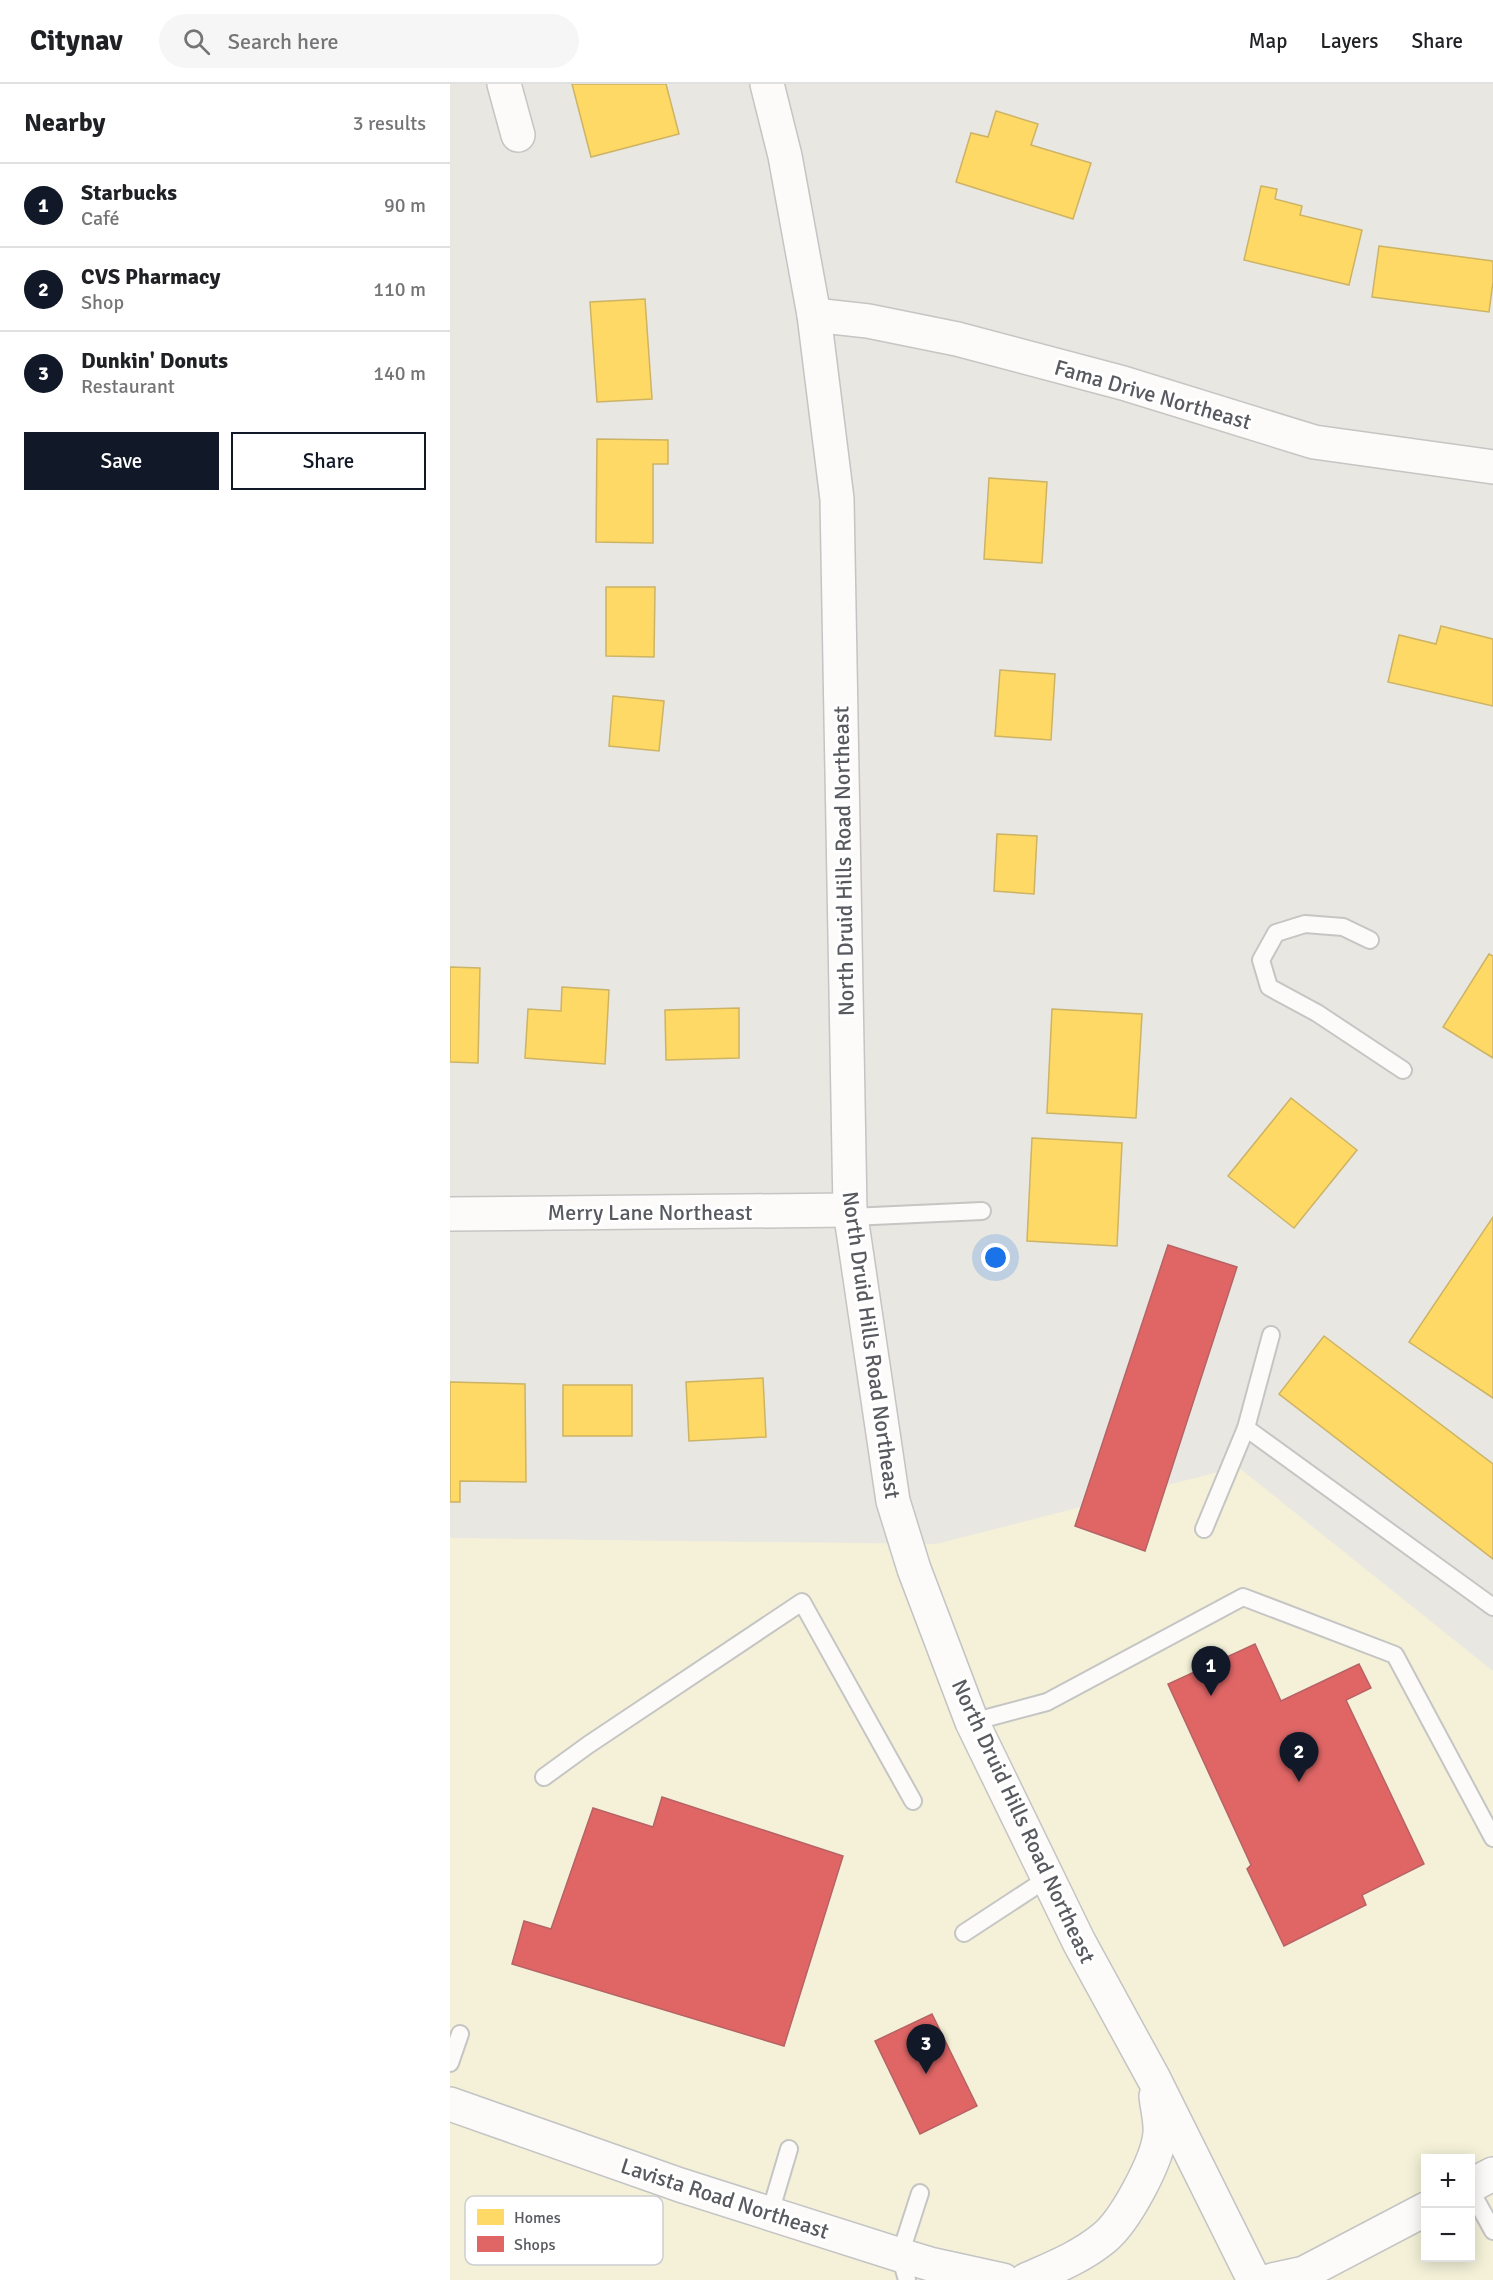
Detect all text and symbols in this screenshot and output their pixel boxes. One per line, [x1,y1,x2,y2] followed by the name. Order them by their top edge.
[159,14,579,68] search box
[30,24,123,58] text: Citynav
[180,25,213,58] icon: search
[228,28,339,55] text: Search here
[1249,28,1287,54] text: Map
[1320,28,1378,54] text: Layers
[1411,28,1463,54] text: Share
[24,107,105,139] text: Nearby
[353,111,426,136] text: 3 results
[81,179,177,206] text: Starbucks
[38,193,49,218] text: 1
[384,193,426,218] text: 90 m
[81,206,120,231] text: Café
[81,263,220,290] text: CVS Pharmacy
[38,277,49,302] text: 2
[373,277,426,302] text: 110 m
[81,290,124,315] text: Shop
[81,347,228,374] text: Dunkin' Donuts
[1051,353,1255,436] street label: Fama Drive Northeast
[38,361,49,386] text: 3
[373,361,426,386] text: 140 m
[81,374,175,399] text: Restaurant
[24,432,219,490] button: Save
[231,432,426,490] button: Share
[827,705,860,1016] street label: North Druid Hills Road Northeast
[837,1190,907,1501] street label: North Druid Hills Road Northeast
[547,1199,753,1226] street label: Merry Lane Northeast
[981,1243,1010,1272] your location
[1192,1646,1230,1696] pin: 1
[946,1675,1101,1968] street label: North Druid Hills Road Northeast
[1280,1732,1318,1782] pin: 2
[906,2024,946,2074] pin: 3
[617,2152,833,2245] street label: Lavista Road Northeast
[1421,2154,1475,2262] map controls
[1421,2154,1475,2208] button: +
[465,2196,663,2265] legend
[514,2208,561,2228] text: Homes
[1421,2208,1475,2262] button: −
[514,2235,555,2255] text: Shops

